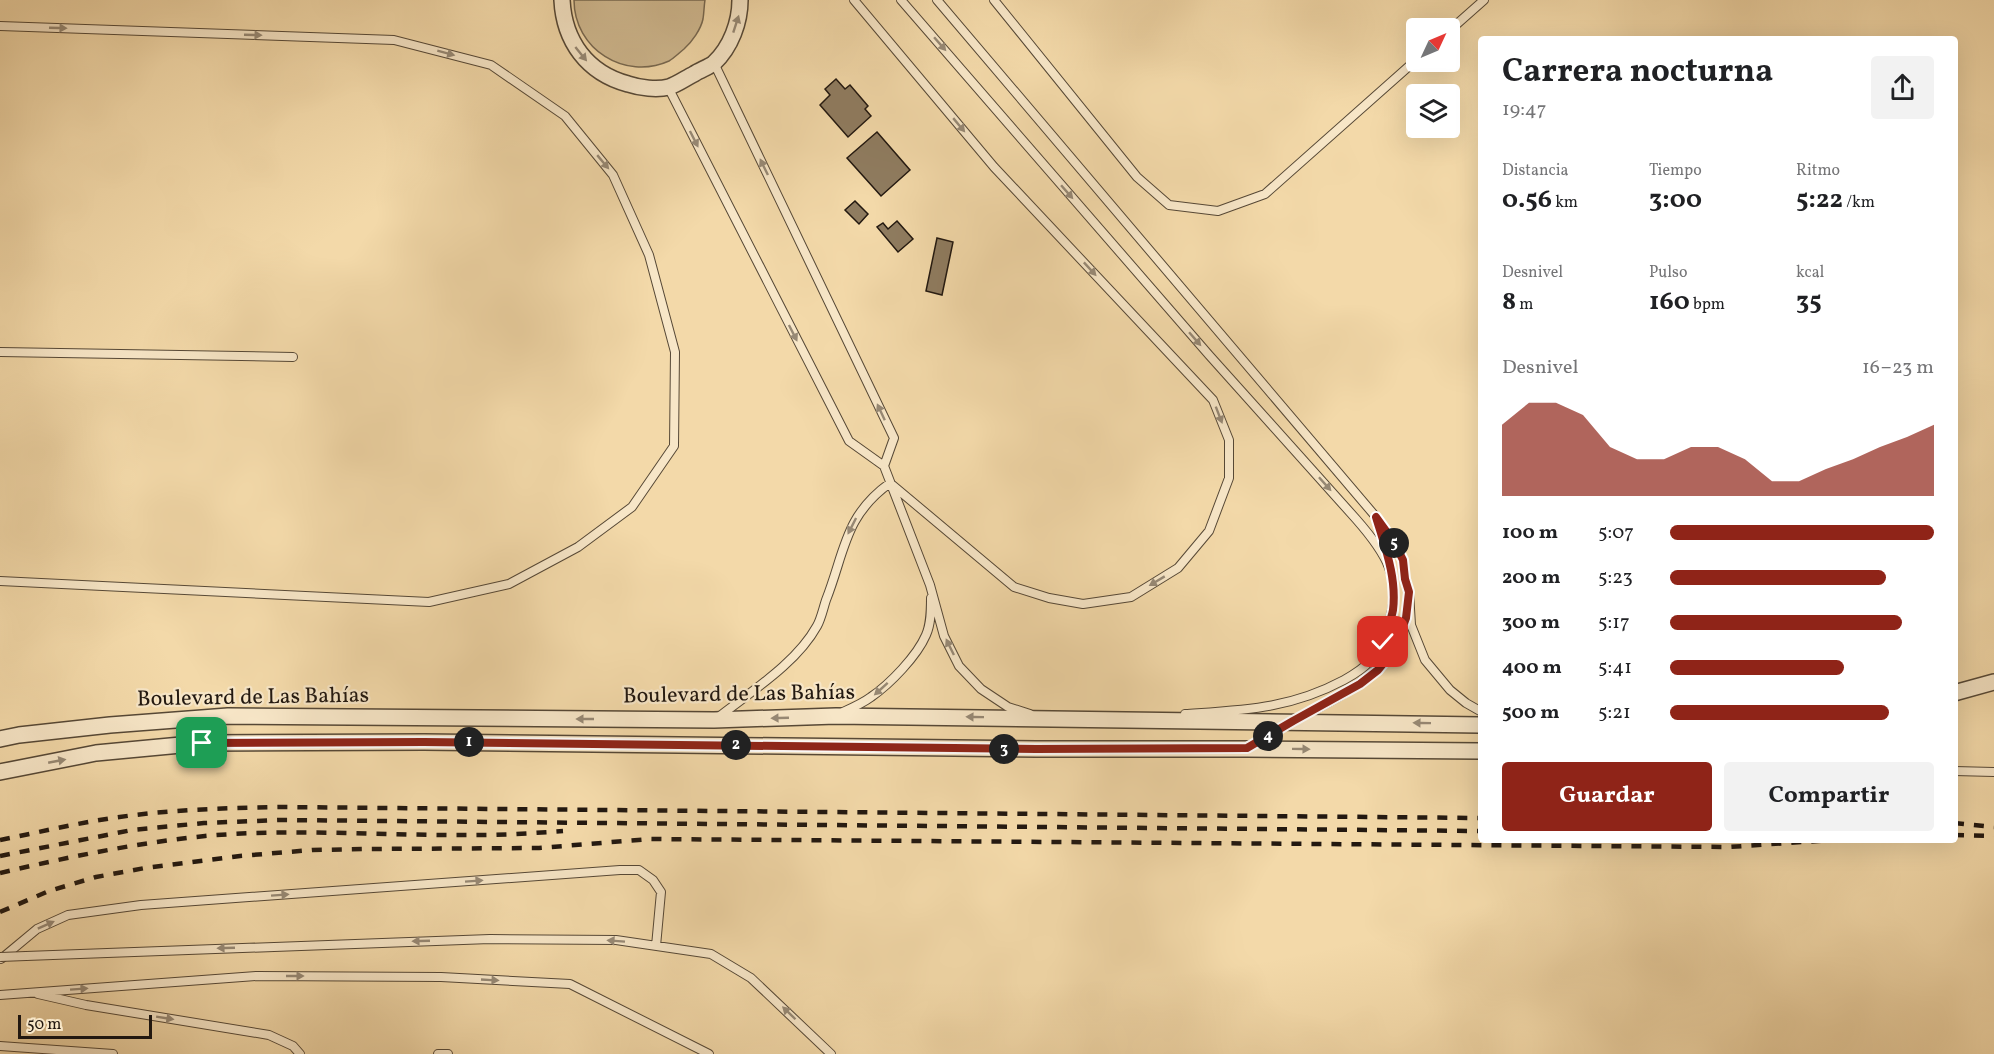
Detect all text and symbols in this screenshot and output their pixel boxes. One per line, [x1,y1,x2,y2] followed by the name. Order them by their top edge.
[732,15,741,33] one-way arrow
[1406,18,1460,72] north arrow
[1406,18,1460,138] map controls
[49,24,68,33] one-way arrow
[244,30,263,40] one-way arrow
[933,36,946,51] one-way arrow
[574,46,587,61] one-way arrow
[437,49,456,59] one-way arrow
[1502,50,1773,96] text: Carrera nocturna
[1871,56,1934,119] button: share
[1406,84,1460,138] button: layers
[1502,96,1547,124] text: 19:47
[952,117,965,132] one-way arrow
[690,131,699,148] one-way arrow
[596,154,609,170] one-way arrow
[759,158,769,175] one-way arrow
[1502,160,1568,182] text: Distancia
[1649,160,1702,182] text: Tiempo
[1796,160,1840,182] text: Ritmo
[1502,182,1552,218] text: 0.56
[1649,182,1702,218] text: 3:00
[1796,182,1843,218] text: 5:22
[1061,184,1074,200] one-way arrow
[1552,192,1578,214] text: km
[1843,192,1875,214] text: /km
[1083,262,1097,276] one-way arrow
[1502,262,1563,284] text: Desnivel
[1649,262,1687,284] text: Pulso
[1796,262,1824,284] text: kcal
[1502,284,1516,320] text: 8
[1649,284,1690,320] text: 160
[1796,284,1822,320] text: 35
[1516,294,1534,316] text: m
[1690,294,1725,316] text: bpm
[788,324,797,341] one-way arrow
[1188,331,1201,346] one-way arrow
[1502,354,1578,382] text: Desnivel
[1862,354,1934,382] text: 16–23 m
[877,403,886,420] one-way arrow
[1214,406,1224,424] one-way arrow
[1318,476,1331,491] one-way arrow
[847,517,857,534] one-way arrow
[1502,519,1558,547] text: 100 m
[1598,519,1634,547] text: 5:07
[1379,528,1409,558] pin: 5
[1390,532,1398,554] text: 5
[1502,564,1560,592] text: 200 m
[1598,564,1633,592] text: 5:23
[1149,575,1165,586] one-way arrow
[1502,609,1560,637] text: 300 m
[1598,609,1630,637] text: 5:17
[1357,616,1408,667] pin
[1366,625,1399,658] icon: check
[945,639,954,656] one-way arrow
[1502,654,1562,682] text: 400 m
[1598,654,1632,682] text: 5:41
[623,677,855,713] street label: Boulevard de Las Bahías
[137,680,369,716] street label: Boulevard de Las Bahías
[874,682,889,695] one-way arrow
[1502,699,1560,727] text: 500 m
[1598,699,1631,727] text: 5:21
[771,713,790,722] one-way arrow
[966,713,985,722] one-way arrow
[576,714,595,724] one-way arrow
[176,717,227,768] pin
[1413,719,1432,728] one-way arrow
[1253,721,1283,751] pin: 4
[1263,725,1273,747] text: 4
[185,726,218,759] icon: arrive
[454,727,484,757] pin: 1
[721,730,751,760] pin: 2
[466,731,472,753] text: 1
[732,734,740,756] text: 2
[989,734,1019,764] pin: 3
[1000,738,1008,760] text: 3
[1292,744,1311,754] one-way arrow
[48,756,67,765] one-way arrow
[1502,762,1712,831] button: Guardar
[1724,762,1934,831] button: Compartir
[465,876,484,885] one-way arrow
[271,890,290,900] one-way arrow
[38,920,56,930] one-way arrow
[606,936,625,946] one-way arrow
[411,937,430,946] one-way arrow
[216,944,235,953] one-way arrow
[285,971,304,981] one-way arrow
[480,975,499,984] one-way arrow
[70,984,89,993] one-way arrow
[783,1007,797,1021] one-way arrow
[18,1012,152,1040] scale bar
[27,1014,61,1036] text: 50 m
[155,1014,174,1023] one-way arrow

